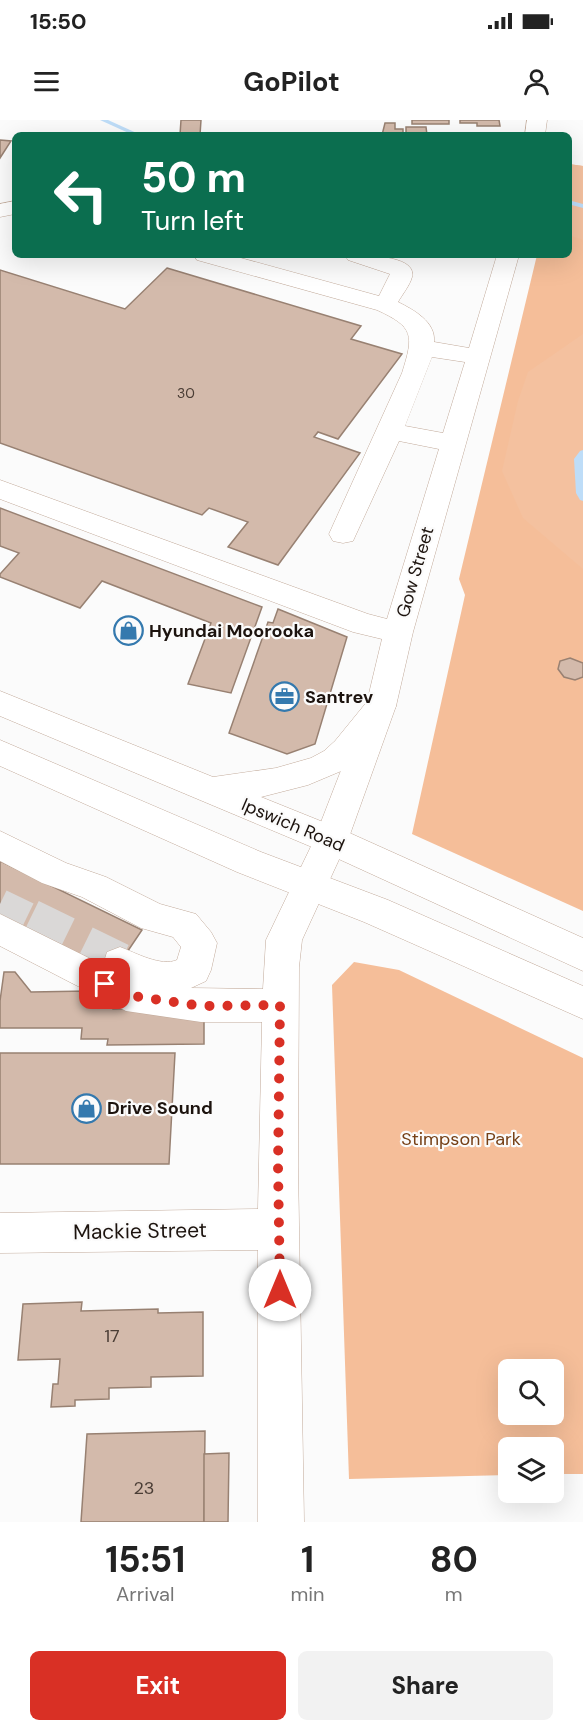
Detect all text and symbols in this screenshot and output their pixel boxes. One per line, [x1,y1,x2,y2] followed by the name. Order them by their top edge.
[30,7,86,36] text: 15:50
[243,64,340,99] text: GoPilot
[30,65,63,98] icon: menu
[520,65,553,98] icon: person
[141,150,246,205] text: 50 m
[42,156,120,234] icon: left
[141,203,244,238] text: Turn left
[177,384,195,402] house number: 30
[391,524,439,620] street label: Gow Street
[112,615,144,647] shop icon: Hyundai Moorooka
[149,619,314,643] place label: Hyundai Moorooka
[268,681,300,713] office icon: Santrev
[305,685,373,709] place label: Santrev
[238,793,348,857] street label: Ipswich Road
[79,958,130,1009] pin
[88,967,121,1000] icon: arrive
[70,1092,102,1124] shop icon: Drive Sound
[107,1096,213,1120] place label: Drive Sound
[401,1127,521,1151] park label: Stimpson Park
[73,1216,207,1246] street label: Mackie Street
[248,1258,312,1322] position arrow
[104,1324,120,1348] house number: 17
[498,1359,564,1503] map controls
[498,1359,564,1425] button: search
[498,1437,564,1503] button: layers
[133,1476,155,1500] house number: 23
[105,1536,185,1583] text: 15:51
[301,1536,314,1583] text: 1
[430,1536,478,1583] text: 80
[116,1581,174,1607] text: Arrival
[290,1581,325,1607] text: min
[445,1581,463,1607] text: m
[30,1651,286,1720] button: Exit
[298,1651,553,1720] button: Share

